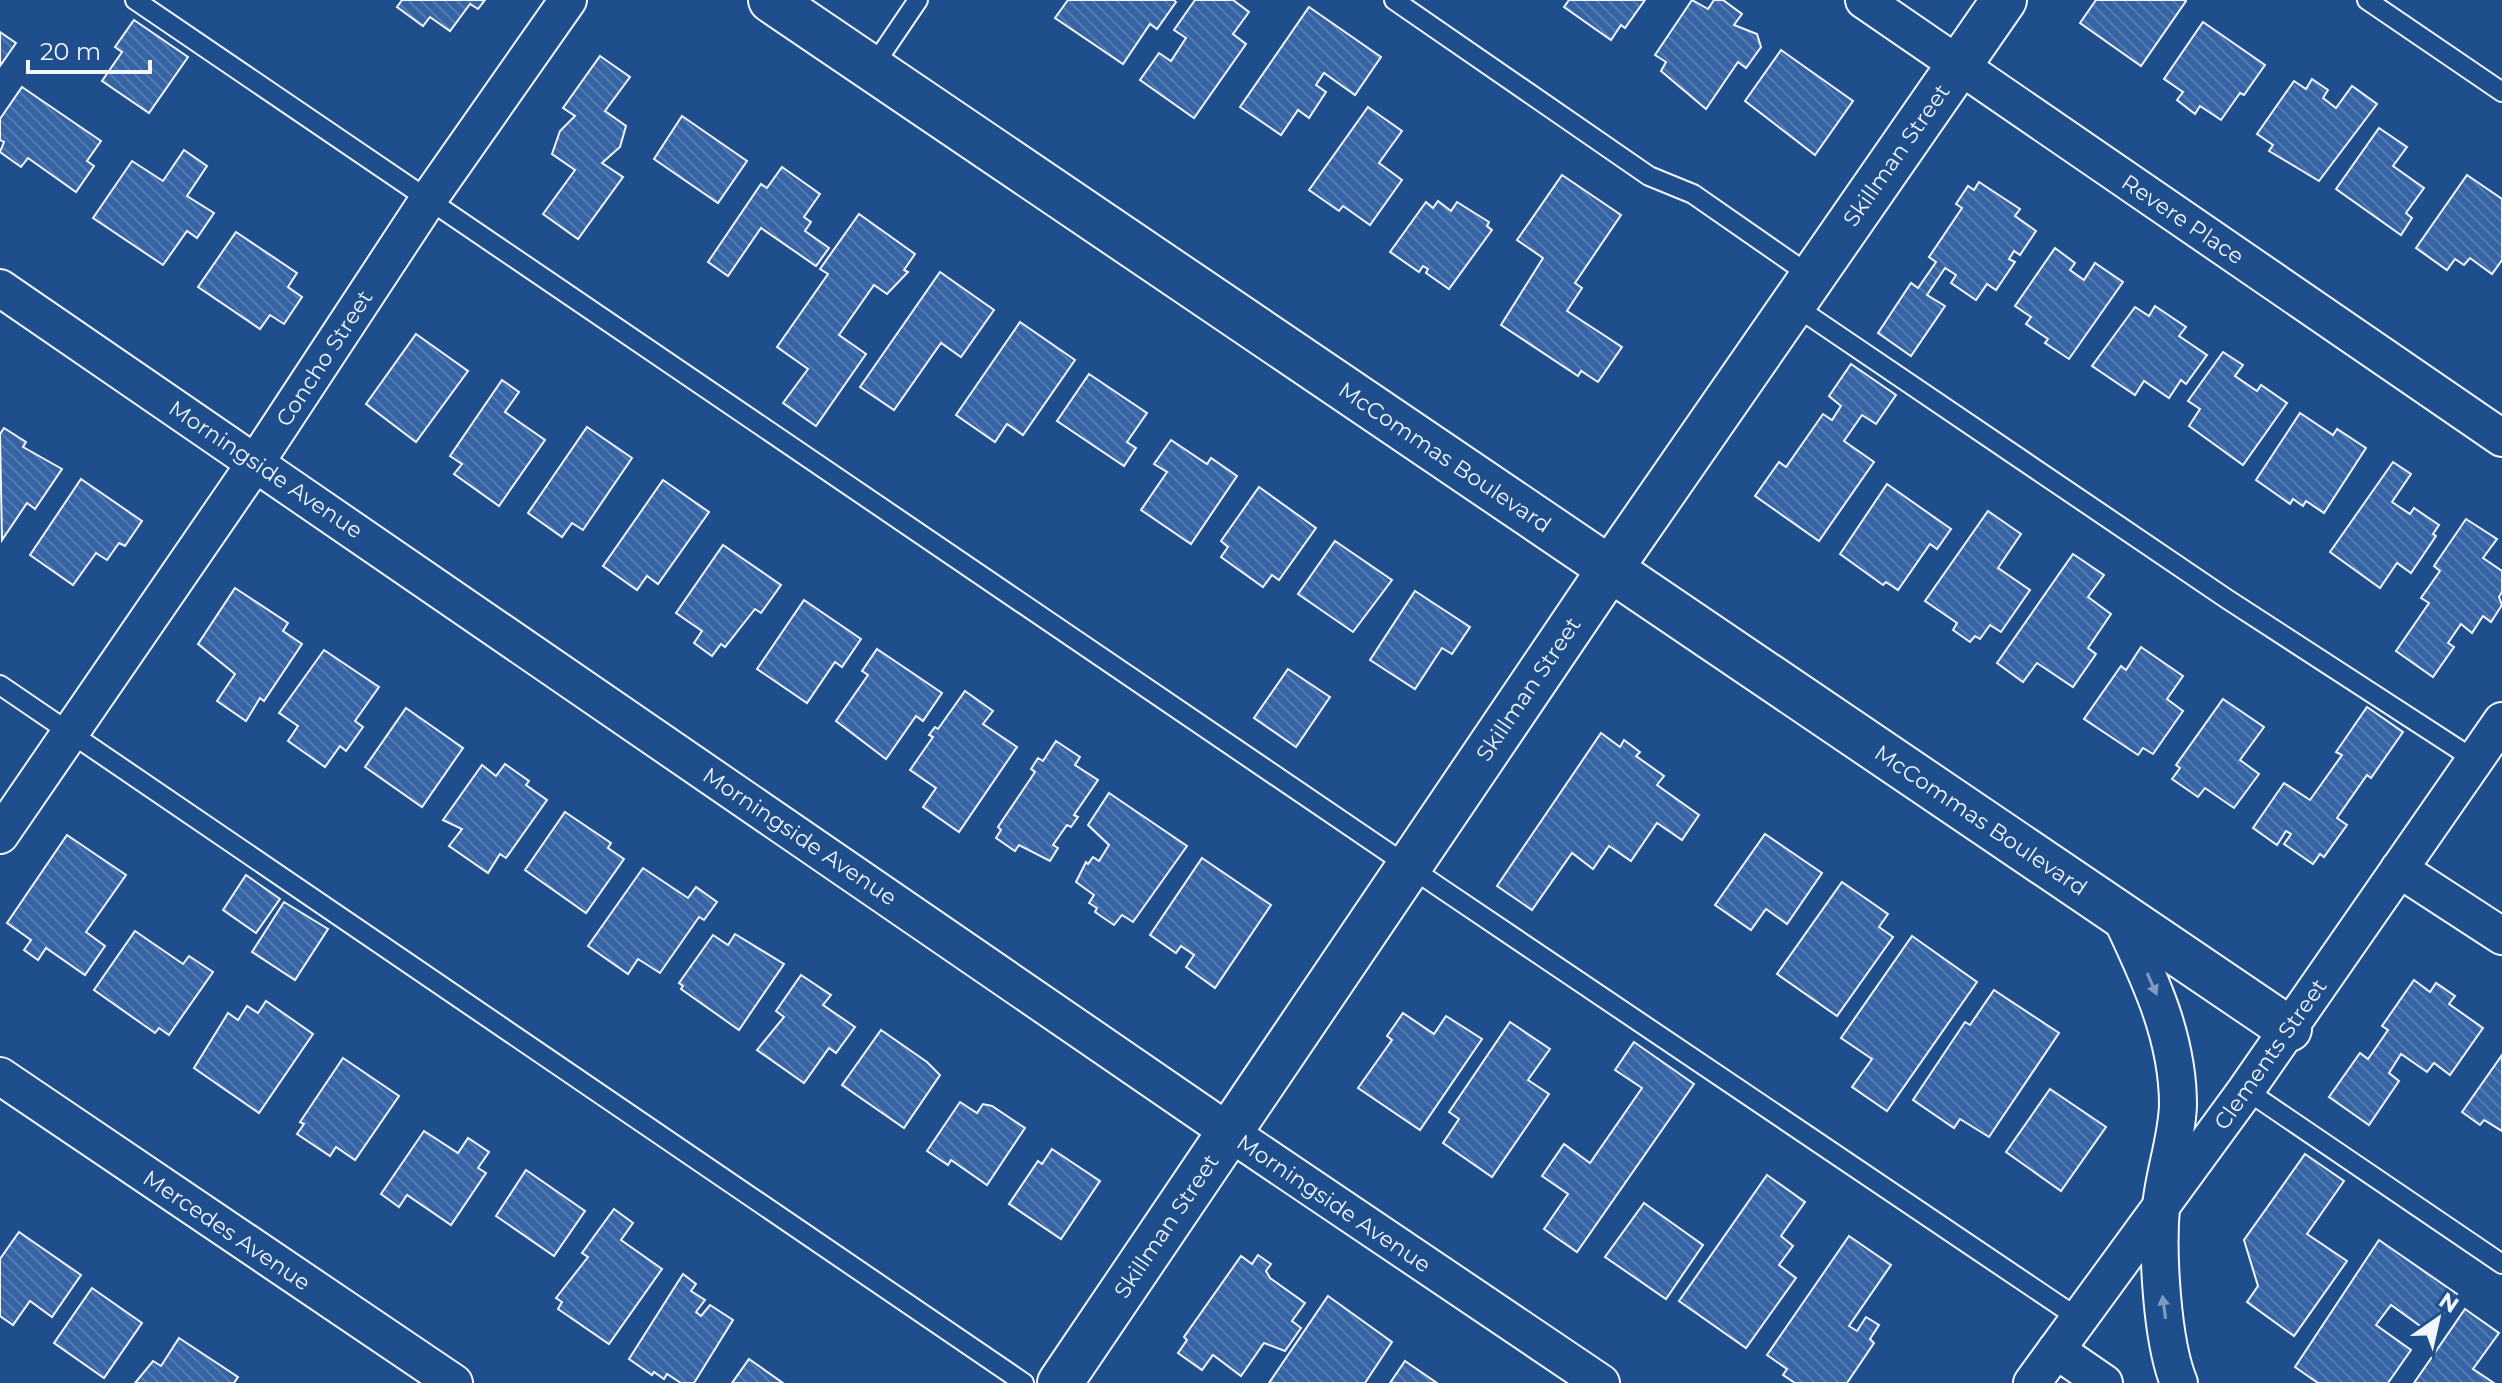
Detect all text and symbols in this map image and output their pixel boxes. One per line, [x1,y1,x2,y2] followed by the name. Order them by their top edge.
[28,24,150,74] scale bar
[40,37,101,66] text: 20 m
[1837,79,1956,232] street label: Skillman Street
[2116,169,2249,270] street label: Revere Place
[270,285,379,431] street label: Concho Street
[1333,376,1556,539] street label: McCommas Boulevard
[164,395,368,544] street label: Morningside Avenue
[1470,612,1587,766] street label: Skillman Street
[1869,739,2092,902] street label: McCommas Boulevard
[698,762,902,911] street label: Morningside Avenue
[2145,972,2158,996] one-way arrow
[2208,973,2333,1135] street label: Clements Street
[1232,1129,1436,1278] street label: Morningside Avenue
[1108,1149,1225,1303] street label: Skillman Street
[138,1164,316,1296] street label: Mercedes Avenue
[2398,1279,2478,1359] north arrow
[2434,1287,2464,1319] text: N
[2157,1294,2170,1319] one-way arrow

